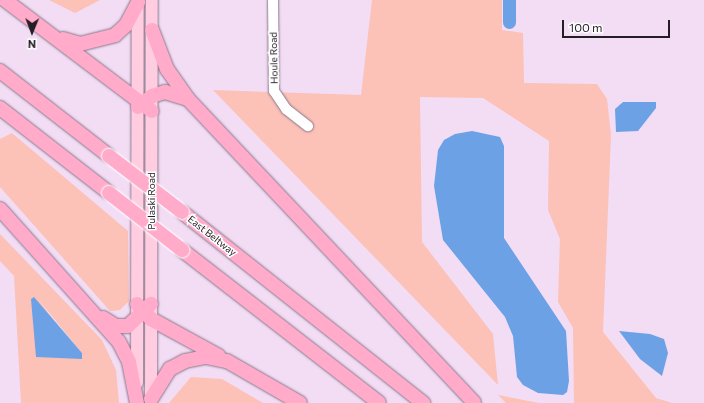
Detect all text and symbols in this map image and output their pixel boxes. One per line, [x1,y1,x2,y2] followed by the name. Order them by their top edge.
[12,12,52,52] north arrow
[564,12,672,38] scale bar
[569,20,603,34] text: 100 m
[268,32,280,84] street label: Houle Road
[28,38,36,51] text: N
[146,172,158,230] street label: Pulaski Road
[185,213,239,259] street label: East Beltway

